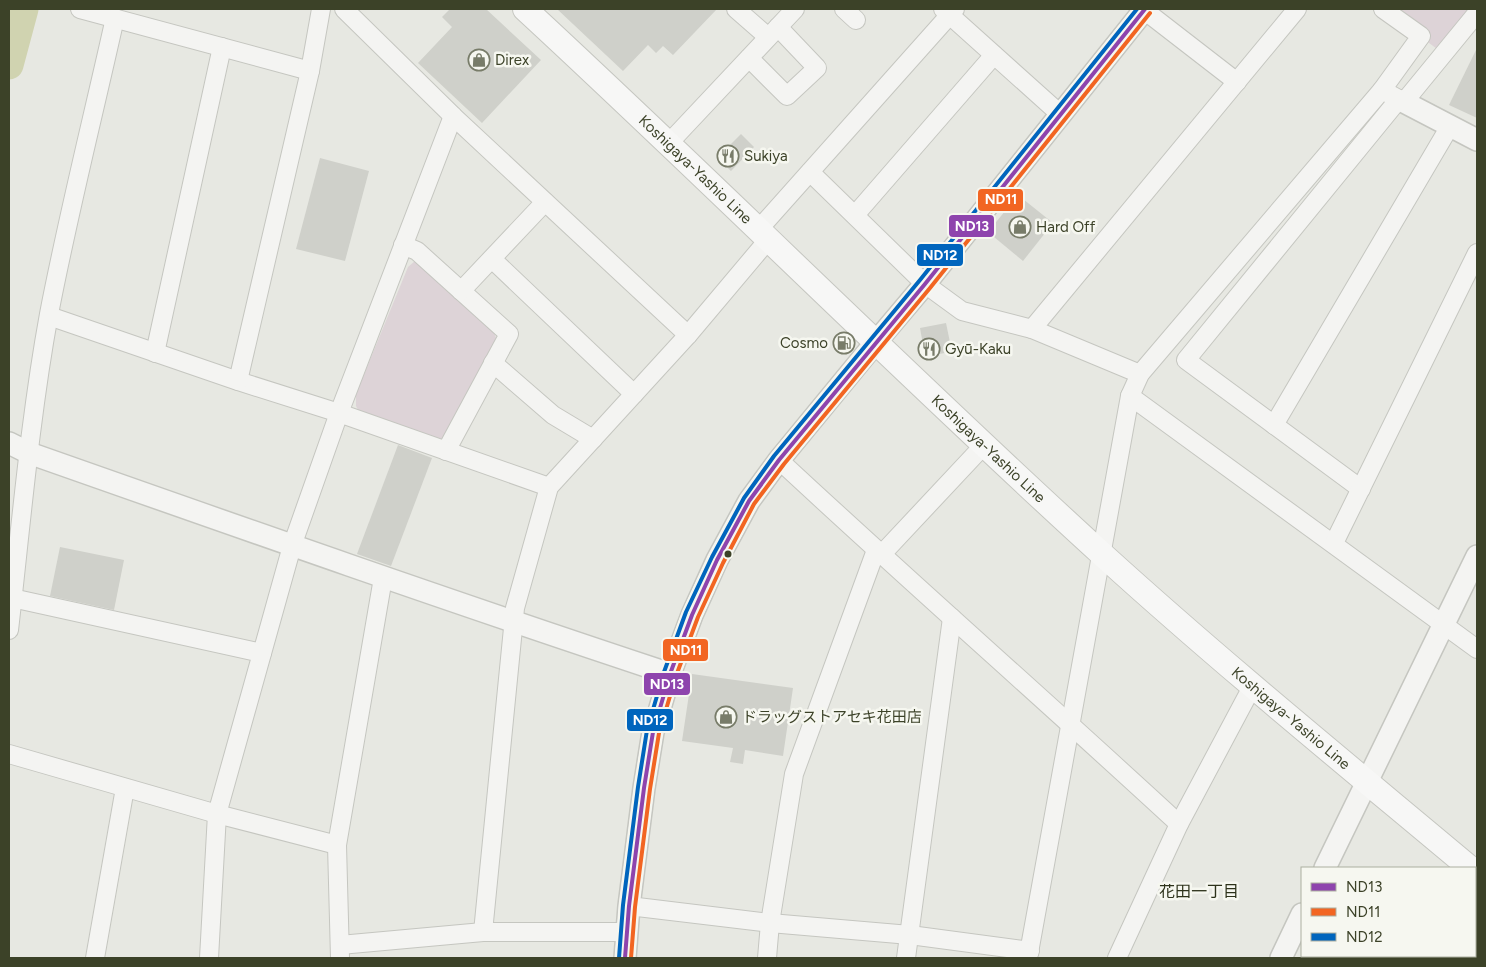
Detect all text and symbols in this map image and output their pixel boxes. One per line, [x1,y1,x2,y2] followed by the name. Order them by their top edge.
[467,48,491,72] shop icon: Direx
[495,51,529,69] place label: Direx
[635,111,756,228] street label: Koshigaya-Yashio Line
[716,144,740,168] restaurant icon: Sukiya
[744,147,788,165] place label: Sukiya
[977,188,1024,212] line badge: ND11
[985,191,1017,208] text: ND11
[948,214,995,238] line badge: ND13
[1008,215,1032,239] shop icon: Hard Off
[955,218,989,235] text: ND13
[1036,218,1096,236] place label: Hard Off
[916,243,964,267] line badge: ND12
[923,247,957,264] text: ND12
[832,331,856,355] fuel station icon: Cosmo
[780,334,828,352] place label: Cosmo
[917,337,941,361] restaurant icon: Gyū-Kaku
[945,340,1011,358] place label: Gyū-Kaku
[928,391,1049,507] street label: Koshigaya-Yashio Line
[723,549,733,559] unlabelled marker
[662,638,709,662] line badge: ND11
[670,642,702,659] text: ND11
[1228,663,1354,773] street label: Koshigaya-Yashio Line
[643,672,691,696] line badge: ND13
[650,676,684,693] text: ND13
[714,705,738,729] shop icon: ドラッグストアセキ花田店
[626,708,674,732] line badge: ND12
[742,708,922,726] place label: ドラッグストアセキ花田店
[633,712,667,729] text: ND12
[1301,867,1476,957] legend
[1346,878,1382,896] text: ND13
[1159,882,1239,901] district label: 花田一丁目
[1346,903,1380,921] text: ND11
[1346,928,1383,946] text: ND12

